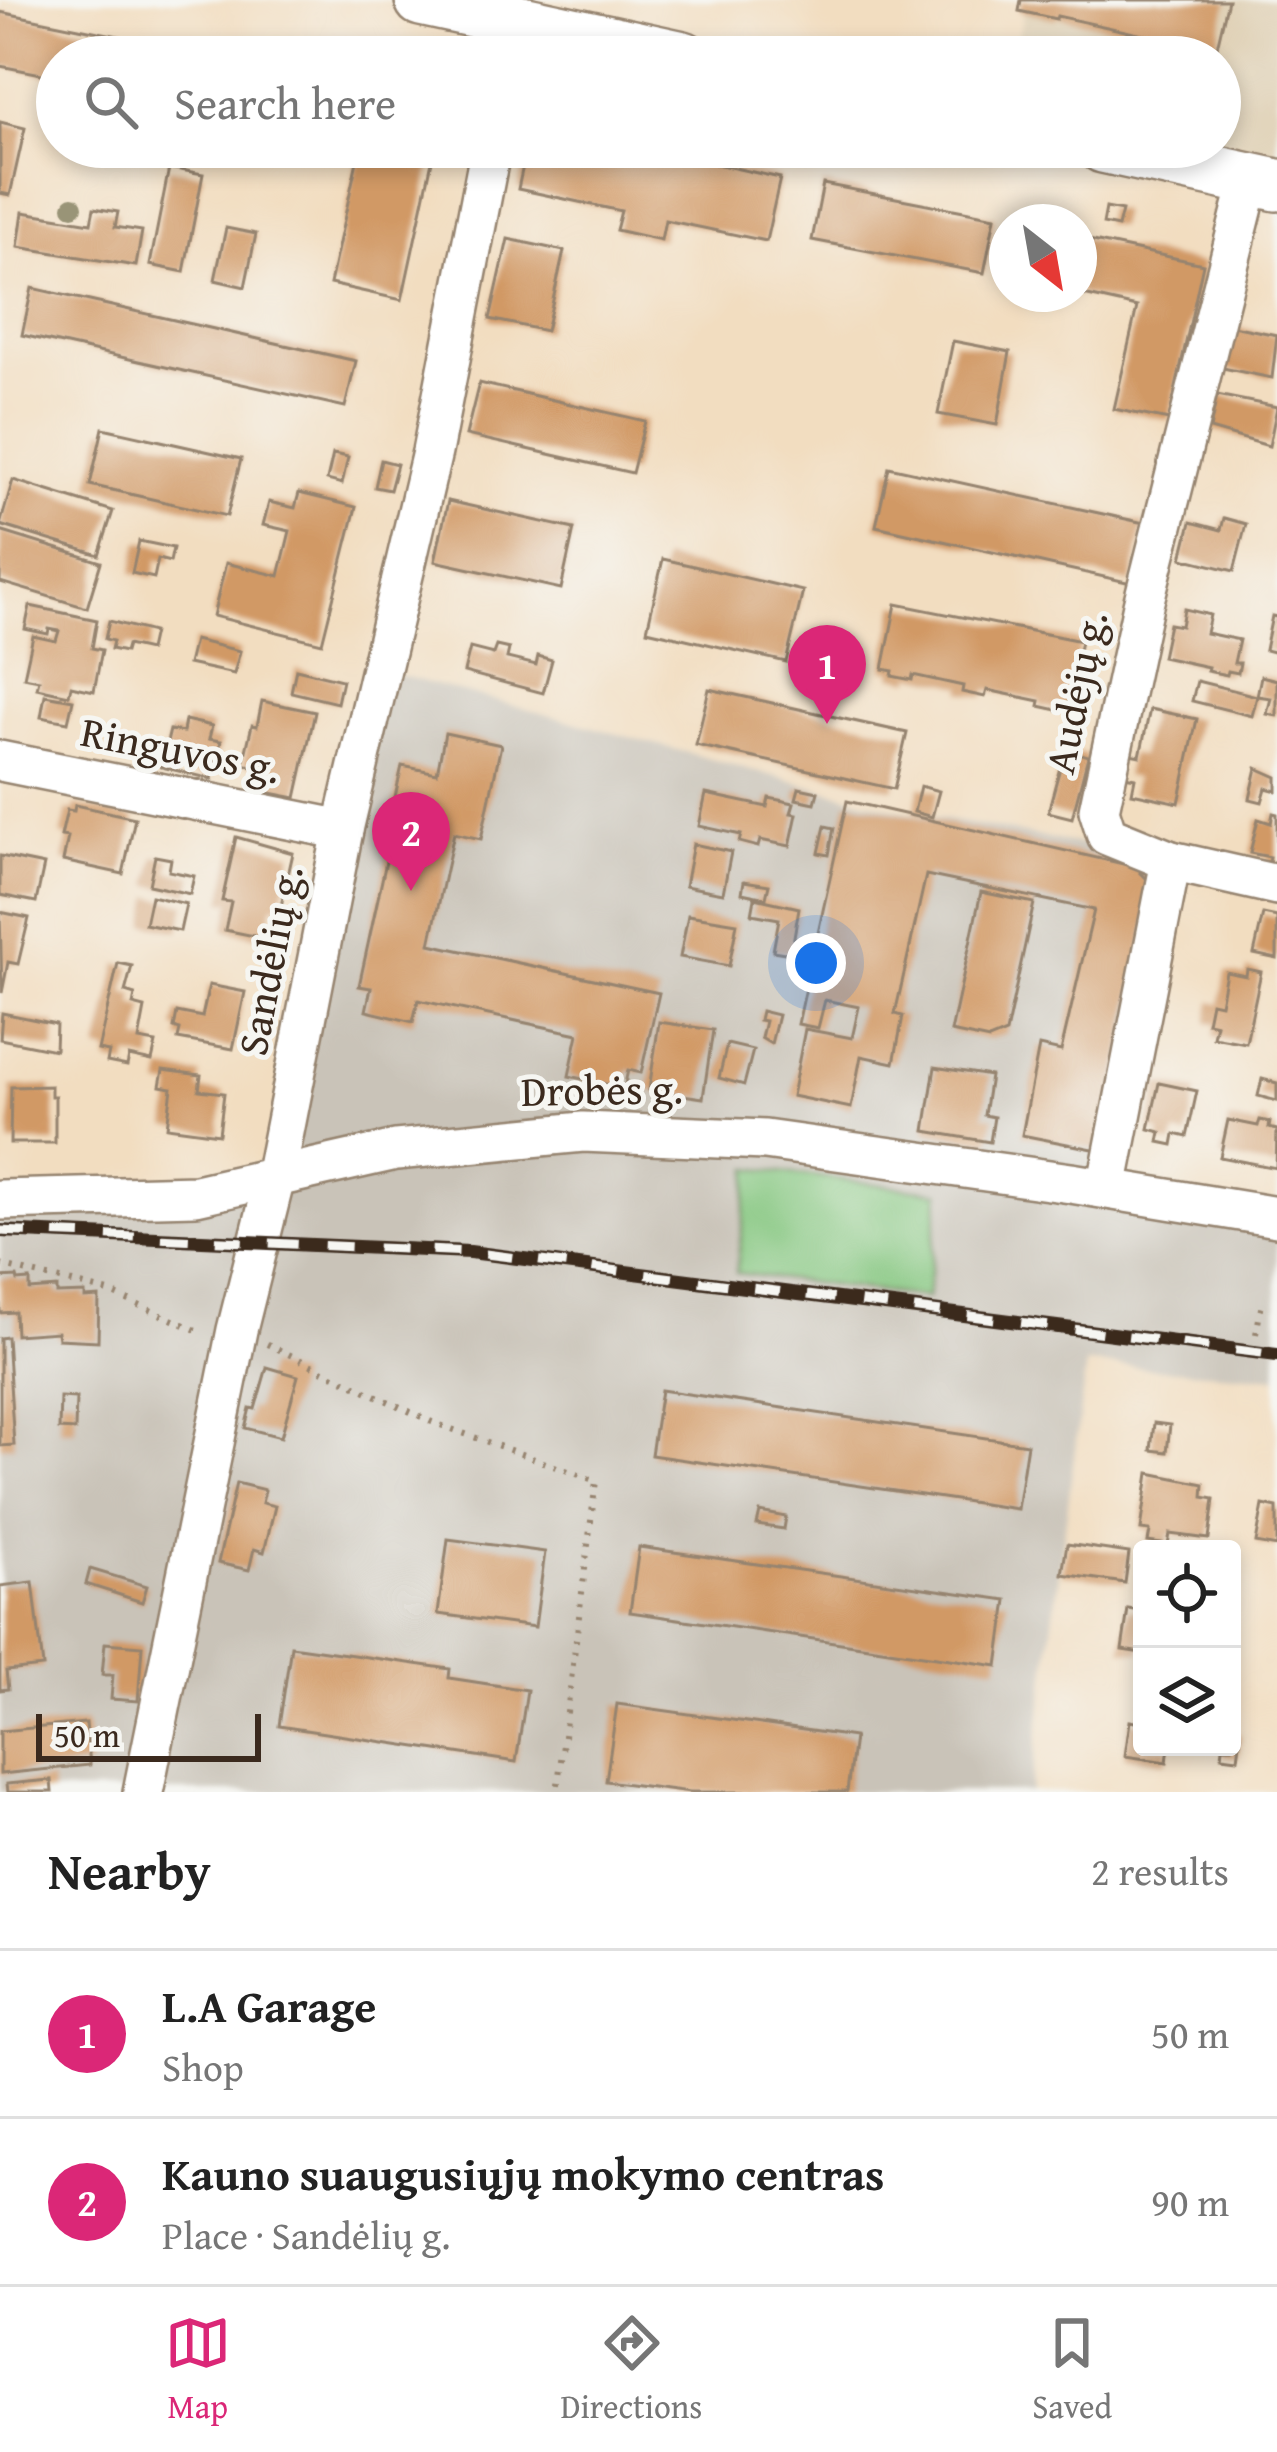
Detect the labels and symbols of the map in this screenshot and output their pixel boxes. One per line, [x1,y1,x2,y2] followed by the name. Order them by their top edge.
[989,204,1097,312] north arrow
[1028,605,1122,779] street label: Audėjų g.
[788,625,866,724] pin: 1
[76,700,286,798] street label: Ringuvos g.
[372,792,450,891] pin: 2
[221,860,317,1060] street label: Sandėlių g.
[786,933,846,993] your location
[520,1057,684,1121] street label: Drobės g.
[36,1708,261,1761] scale bar

